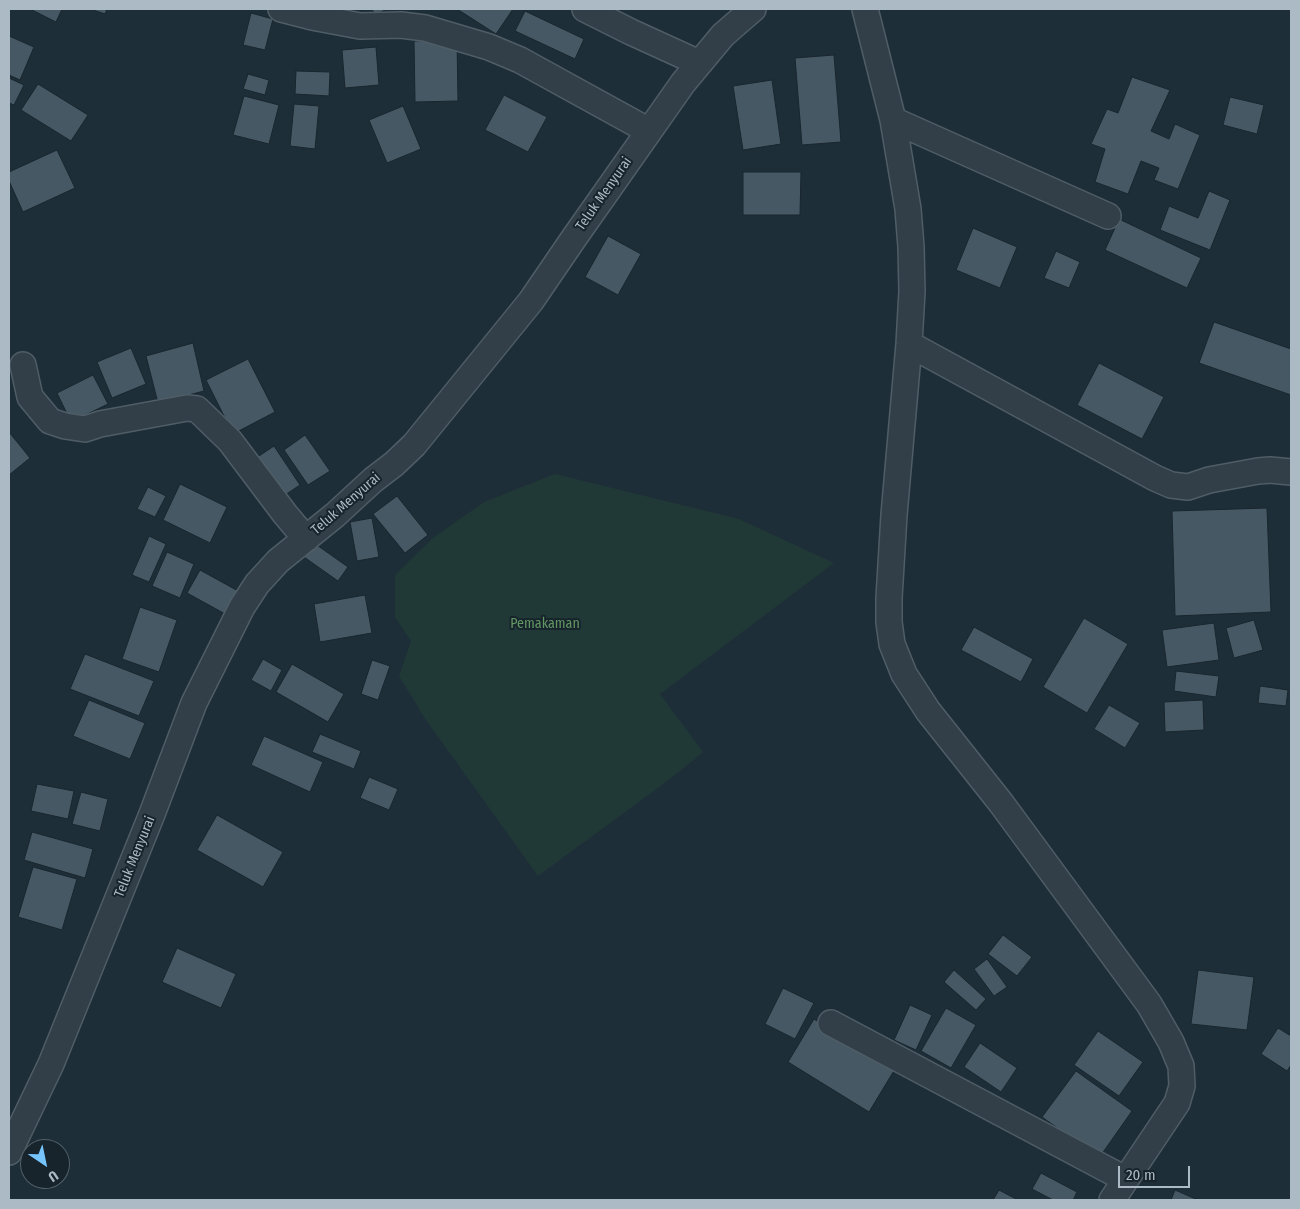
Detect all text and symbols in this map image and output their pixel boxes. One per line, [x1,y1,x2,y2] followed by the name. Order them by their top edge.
[572,154,636,234] street label: Teluk Menyurai
[308,469,384,539] street label: Teluk Menyurai
[510,616,580,632] park label: Pemakaman
[111,814,159,900] street label: Teluk Menyurai
[20,1139,70,1189] north arrow
[1120,1156,1192,1188] scale bar
[1126,1166,1156,1184] text: 20 m
[45,1167,61,1185] text: U

